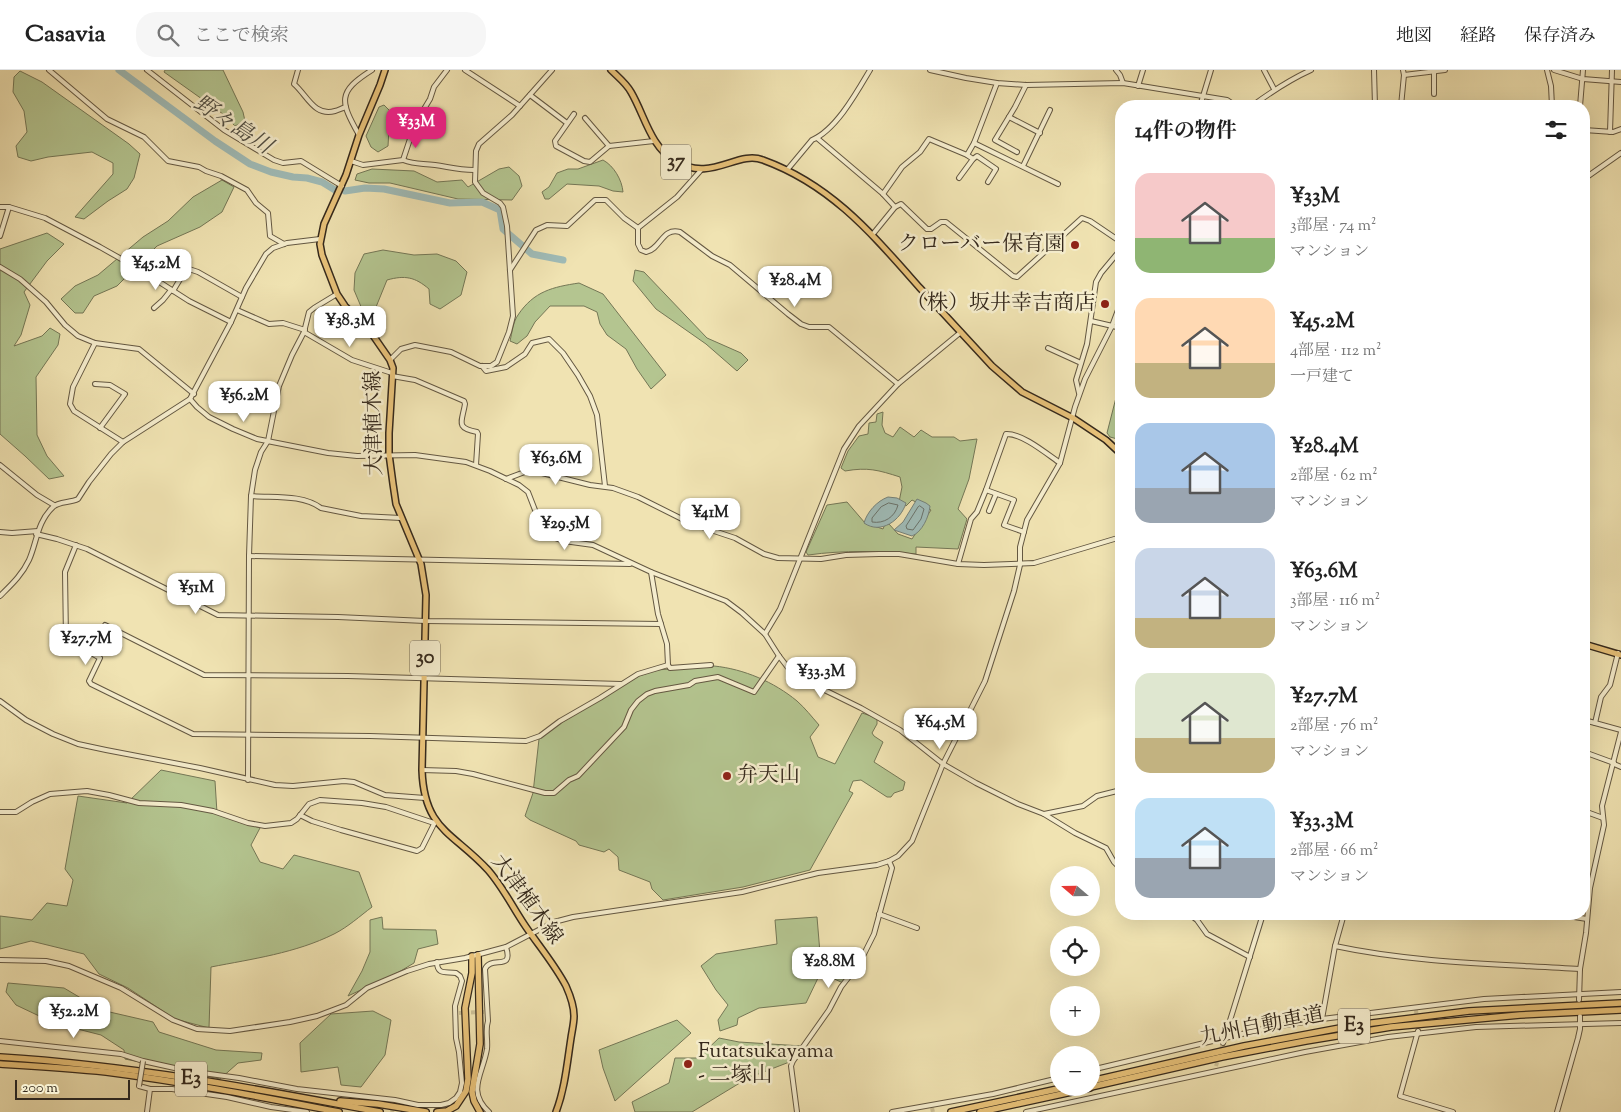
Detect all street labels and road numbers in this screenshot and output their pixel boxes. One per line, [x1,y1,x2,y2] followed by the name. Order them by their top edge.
[661,144,691,180] road number: 37
[359,370,391,476] street label: 大津植木線
[410,640,440,676] road number: 30
[483,849,569,951] street label: 大津植木線
[1197,1000,1327,1054] street label: 九州自動車道
[1338,1008,1370,1044] road number: E3
[175,1062,207,1096] road number: E3

